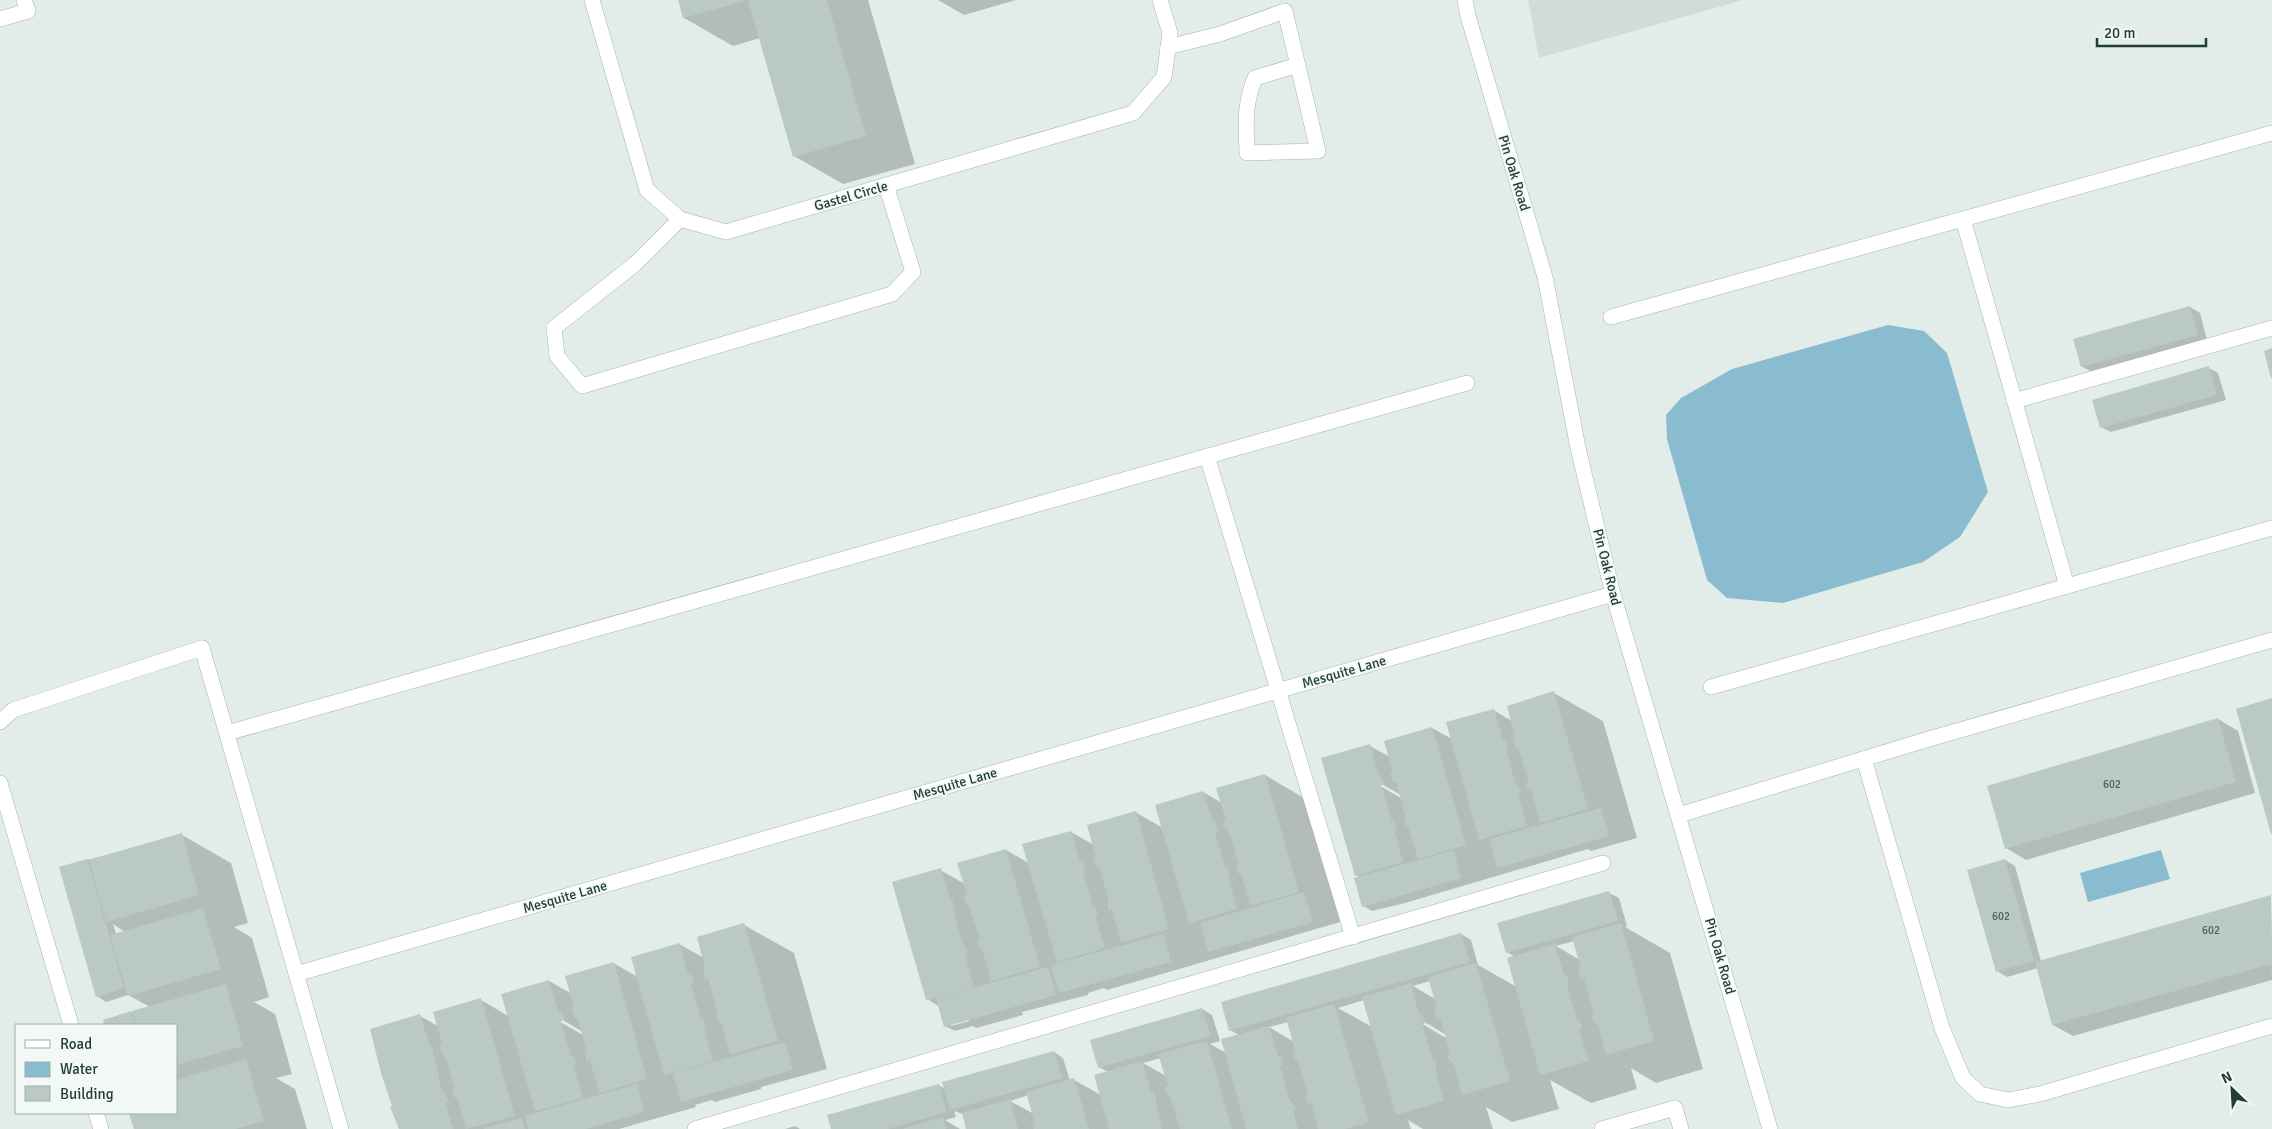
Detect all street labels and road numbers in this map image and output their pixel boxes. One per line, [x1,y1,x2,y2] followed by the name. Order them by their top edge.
[1494,133,1534,213] street label: Pin Oak Road
[812,177,890,215] street label: Gastel Circle
[1589,527,1625,607] street label: Pin Oak Road
[1300,652,1388,692] street label: Mesquite Lane
[911,764,999,804] street label: Mesquite Lane
[521,877,609,917] street label: Mesquite Lane
[1701,916,1739,996] street label: Pin Oak Road

